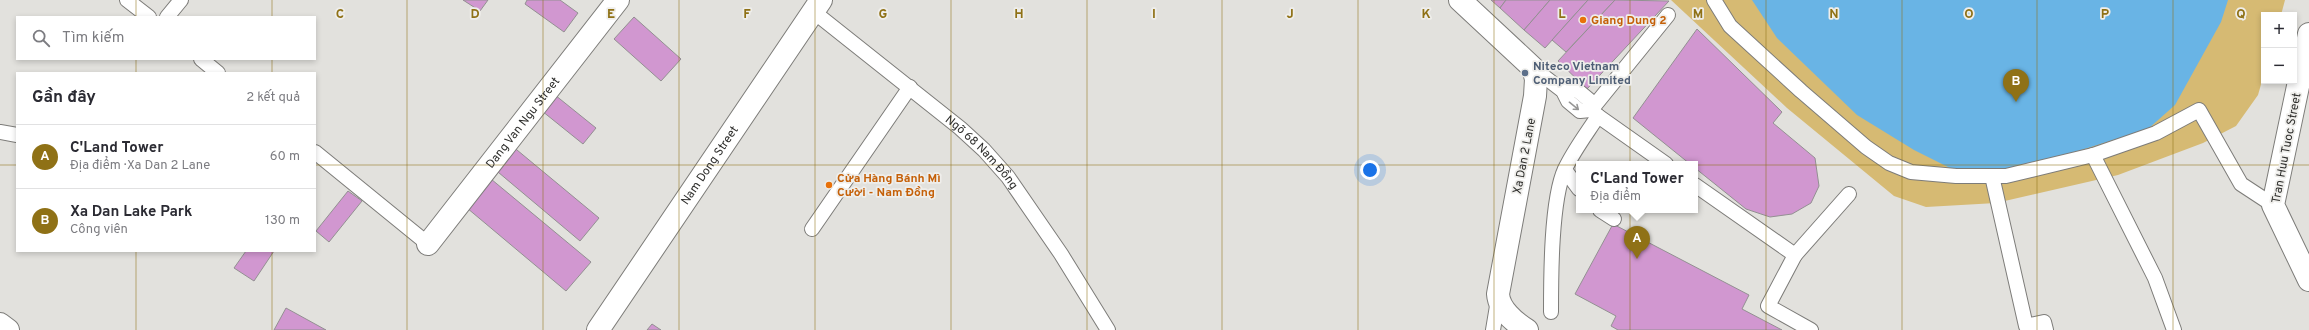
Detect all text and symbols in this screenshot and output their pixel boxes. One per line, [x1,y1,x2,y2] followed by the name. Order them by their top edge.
[336,7,344,23] text: C
[470,7,480,23] text: D
[607,7,615,23] text: E
[743,7,751,23] text: F
[879,7,888,23] text: G
[1014,7,1024,23] text: H
[1152,7,1156,23] text: I
[1286,7,1294,23] text: J
[1421,7,1431,23] text: K
[1558,7,1566,23] text: L
[1693,7,1703,23] text: M
[1829,7,1839,23] text: N
[1964,7,1974,23] text: O
[2101,7,2110,23] text: P
[2236,7,2246,23] text: Q
[2261,12,2297,84] map controls
[2261,12,2297,48] button: +
[1591,13,1667,29] place label: Giang Dung 2
[1578,15,1588,25] marker: Giang Dung 2
[16,16,316,60] search box
[30,27,52,49] icon: search
[62,29,124,48] text: Tìm kiếm
[2261,48,2297,84] button: −
[1533,59,1631,89] place label: Niteco Vietnam Company Limited
[1520,68,1530,78] marker: Niteco Vietnam Company Limited
[2003,69,2029,102] pin: B
[483,74,564,172] street label: Dang Van Ngu Street
[32,87,96,109] text: Gần đây
[246,90,300,106] text: 2 kết quả
[2268,91,2306,205] street label: Tran Huu Tuoc Street
[1569,102,1580,110] one-way arrow
[941,112,1021,193] street label: Ngõ 68 Nam Đồng
[1510,117,1540,196] street label: Xa Dan 2 Lane
[678,123,743,208] street label: Nam Dong Street
[70,139,163,158] text: C'Land Tower
[40,149,50,165] text: A
[270,149,300,165] text: 60 m
[70,158,210,174] text: Địa điểm · Xa Dan 2 Lane
[1360,160,1380,180] your location
[1576,161,1698,213] popup
[1590,170,1684,189] text: C'Land Tower
[837,171,941,201] place label: Cửa Hàng Bánh Mì Cười - Nam Đồng
[824,180,834,190] marker: Cửa Hàng Bánh Mì Cười - Nam Đồng
[1590,189,1641,205] text: Địa điểm
[70,203,192,222] text: Xa Dan Lake Park
[41,213,49,229] text: B
[265,213,300,229] text: 130 m
[70,222,128,238] text: Công viên
[1624,226,1650,259] pin: A

